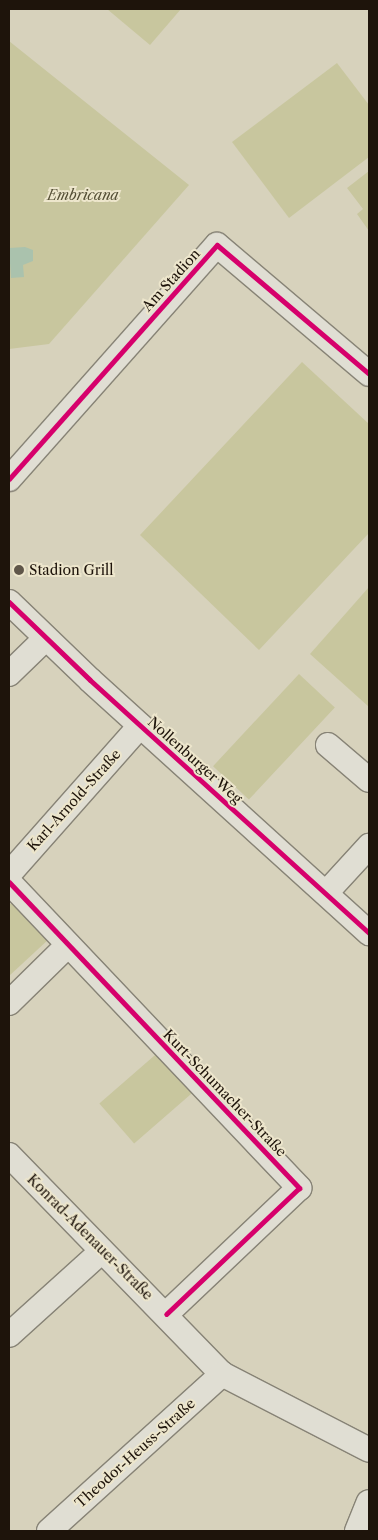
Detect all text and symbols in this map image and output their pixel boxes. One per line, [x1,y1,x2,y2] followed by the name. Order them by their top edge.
[47,187,119,203] park label: Embricana
[139,245,203,315] street label: Am Stadion
[29,562,113,578] place label: Stadion Grill
[13,564,25,576] marker: Stadion Grill
[144,713,246,807] street label: Nollenburger Weg
[24,746,124,854] street label: Karl-Arnold-Straße
[160,1026,290,1160] street label: Kurt-Schumacher-Straße
[24,1171,156,1303] street label: Konrad-Adenauer-Straße
[72,1395,198,1511] street label: Theodor-Heuss-Straße

